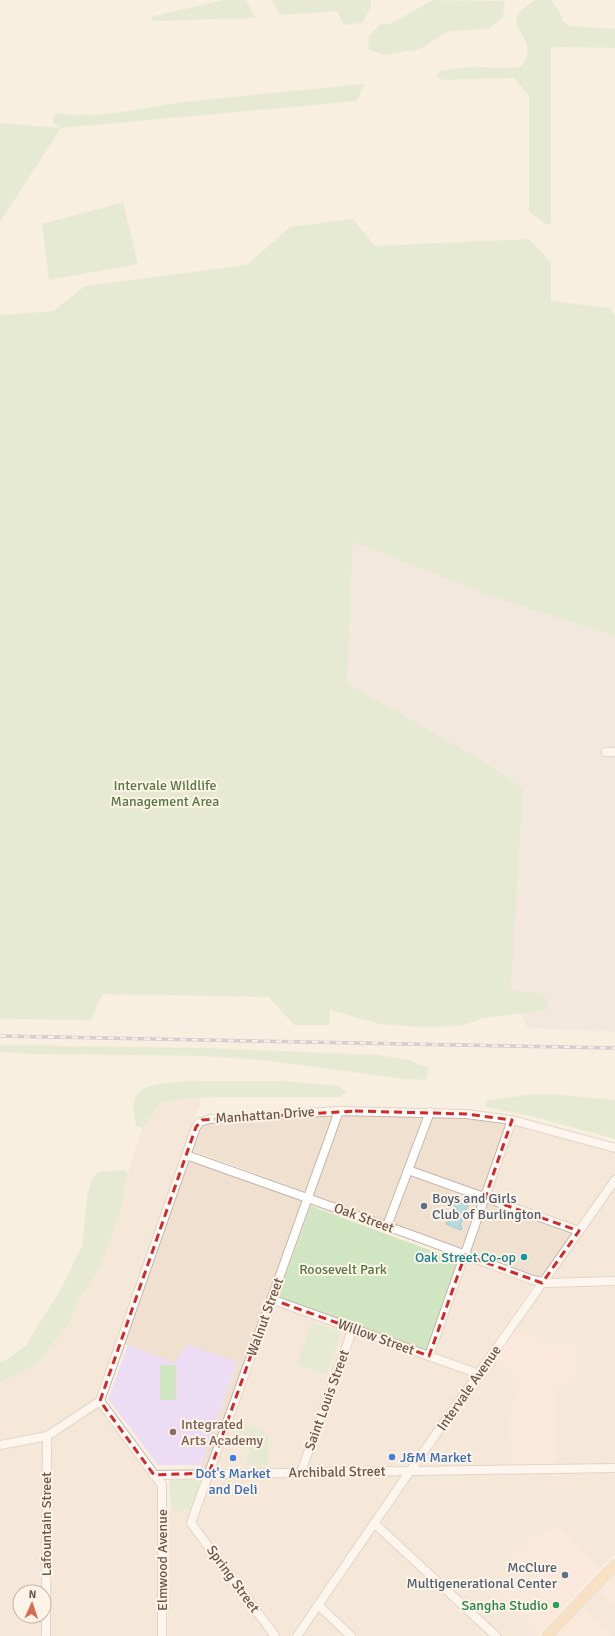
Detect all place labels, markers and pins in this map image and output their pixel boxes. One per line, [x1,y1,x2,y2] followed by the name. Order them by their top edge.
[432,1190,541,1223] place label: Boys and Girls Club of Burlington
[419,1201,429,1211] marker: Boys and Girls Club of Burlington
[415,1249,516,1266] place label: Oak Street Co-op
[519,1252,529,1262] marker: Oak Street Co-op
[181,1416,264,1449] place label: Integrated Arts Academy
[168,1427,178,1437] marker: Integrated Arts Academy
[400,1449,472,1466] place label: J&M Market
[387,1452,397,1462] marker: J&M Market
[228,1453,238,1463] marker: Dot's Market and Deli
[195,1465,271,1498] place label: Dot's Market and Deli
[406,1559,558,1592] place label: McClure Multigenerational Center
[560,1570,570,1580] marker: McClure Multigenerational Center
[462,1597,548,1614] place label: Sangha Studio
[551,1600,561,1610] marker: Sangha Studio

